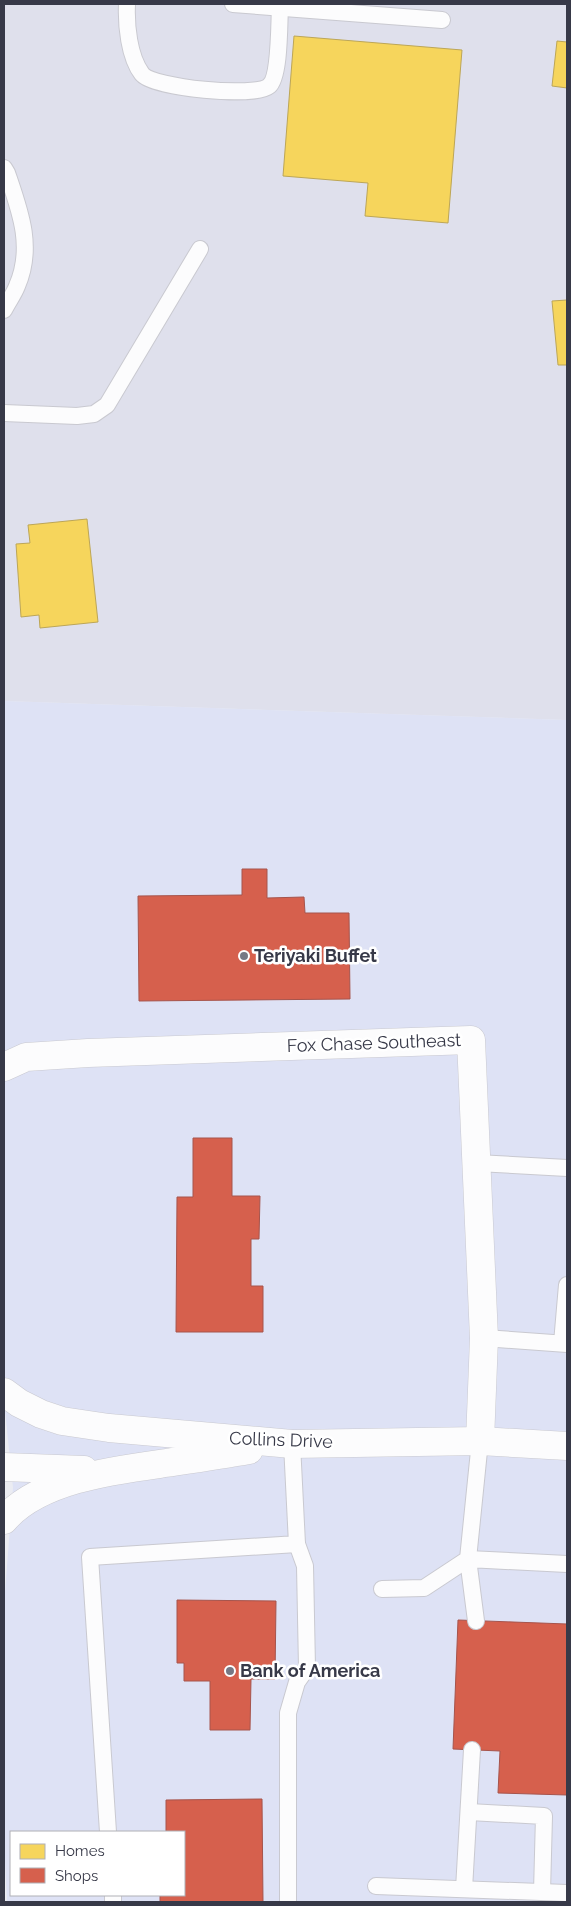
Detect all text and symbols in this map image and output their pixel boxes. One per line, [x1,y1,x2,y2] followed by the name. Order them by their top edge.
[254,945,377,966] place label: Teriyaki Buffet
[238,950,250,962] marker: Teriyaki Buffet
[286,1029,462,1056] street label: Fox Chase Southeast
[229,1427,334,1452] street label: Collins Drive
[240,1660,380,1681] place label: Bank of America
[224,1665,236,1677] marker: Bank of America
[10,1831,185,1896] legend
[55,1842,105,1860] text: Homes
[55,1867,98,1885] text: Shops

